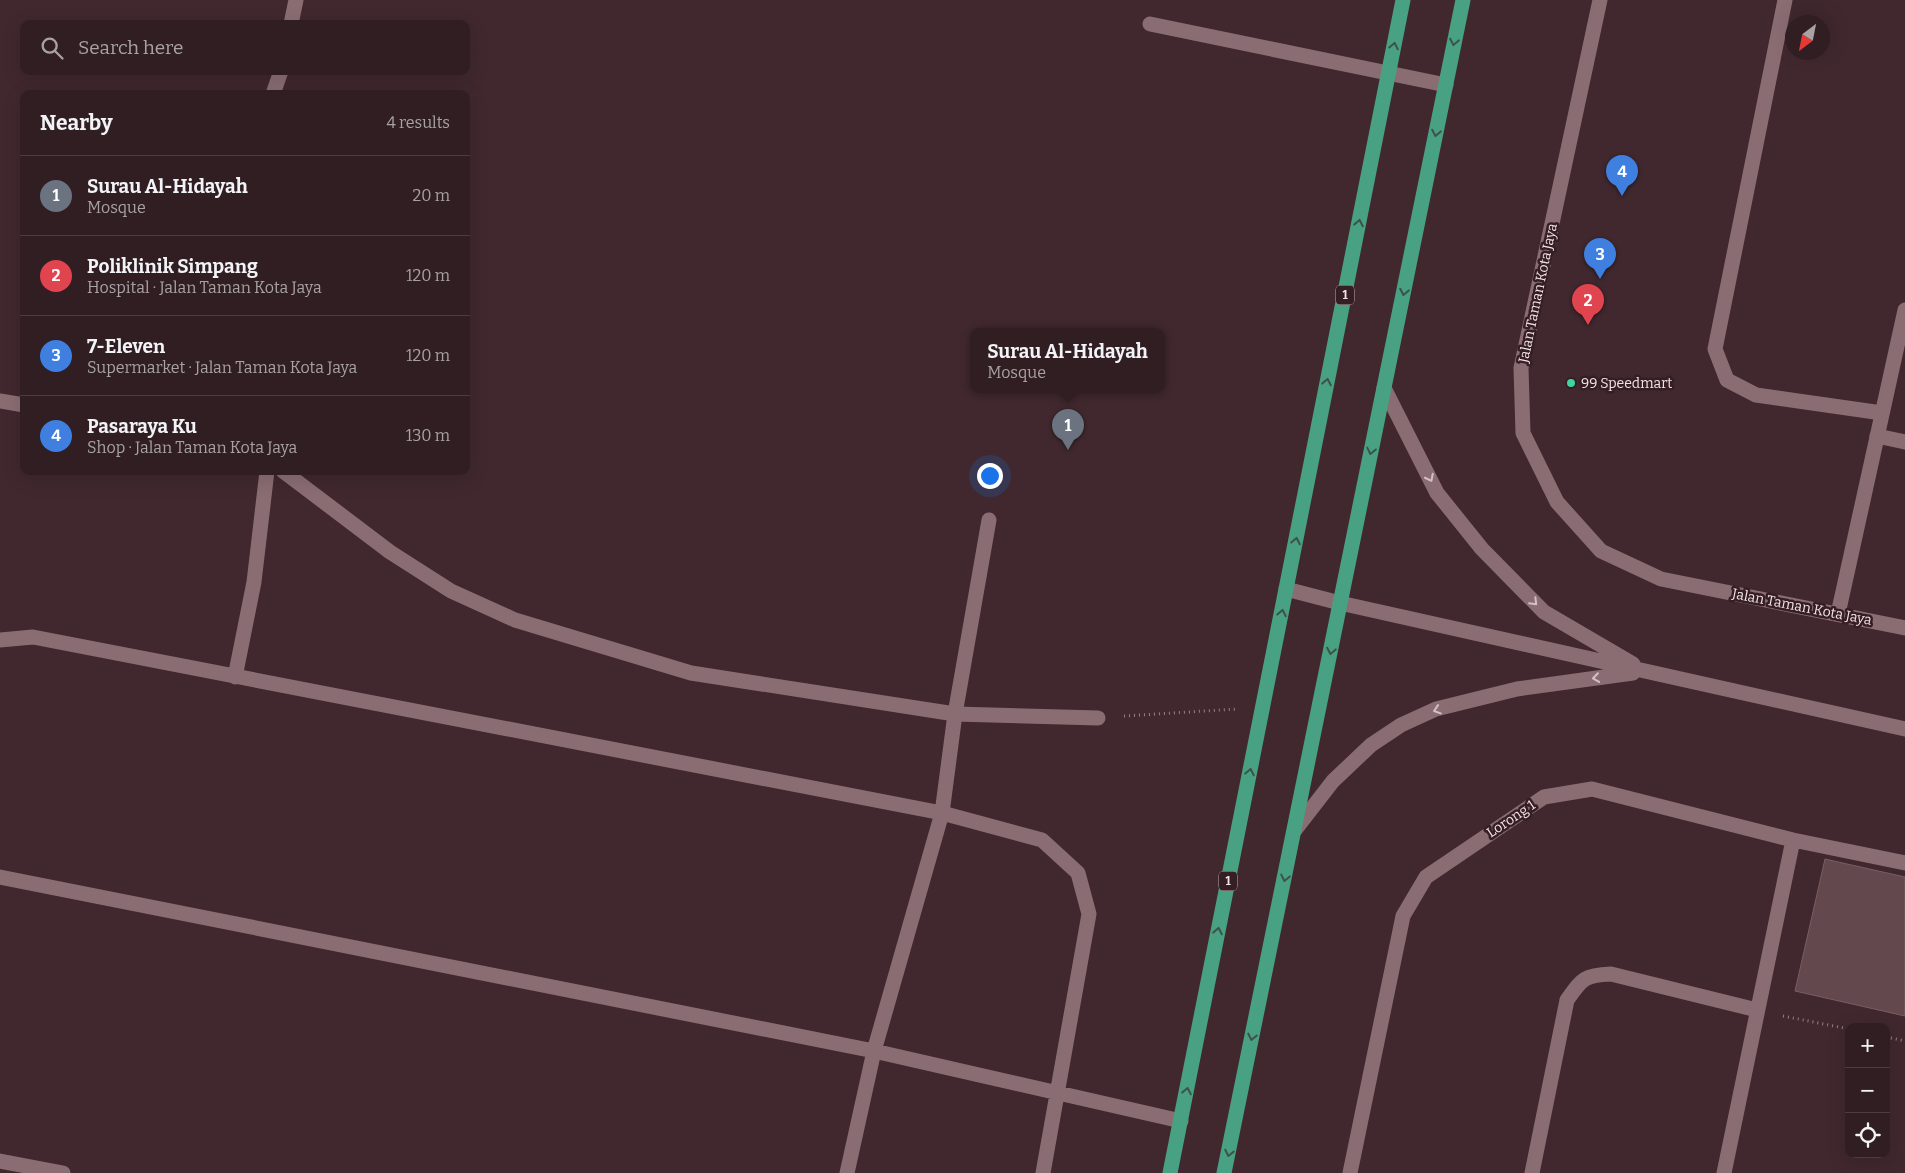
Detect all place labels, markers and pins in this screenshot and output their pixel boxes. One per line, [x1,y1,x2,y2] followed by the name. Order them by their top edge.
[1606,155,1638,196] pin: 4
[1584,238,1616,279] pin: 3
[1572,284,1604,325] pin: 2
[1581,375,1672,392] place label: 99 Speedmart
[1565,377,1577,389] marker: 99 Speedmart
[1052,409,1084,450] pin: 1

